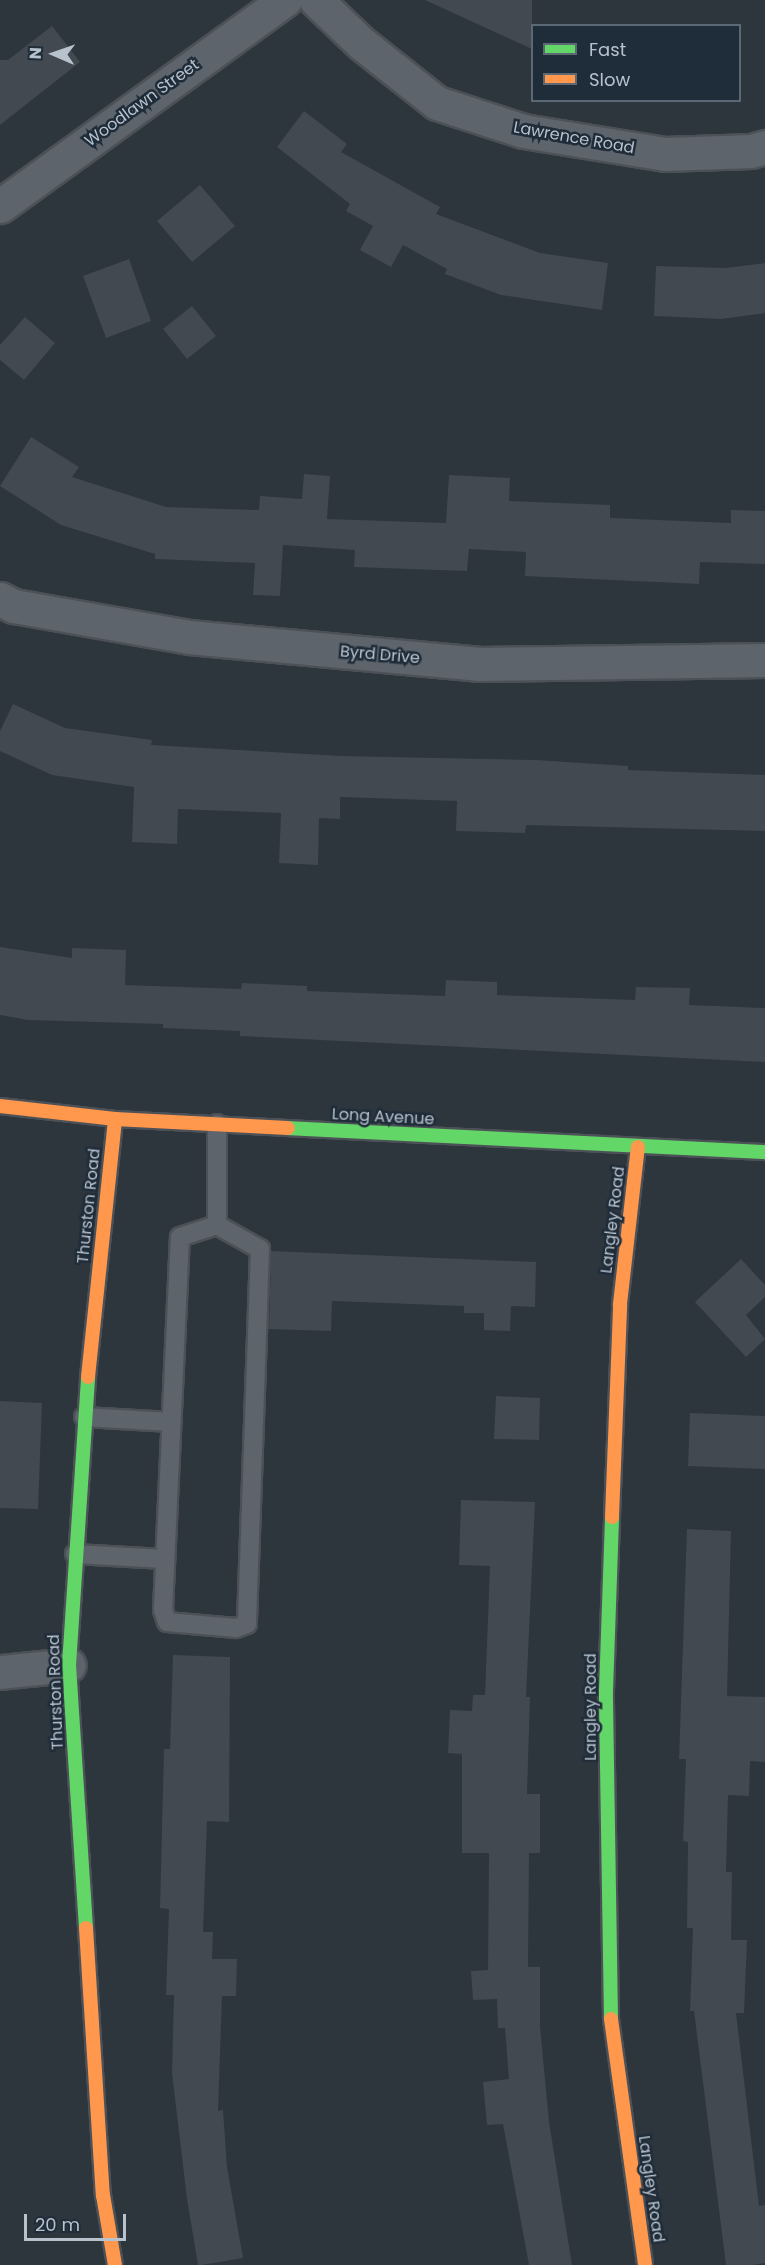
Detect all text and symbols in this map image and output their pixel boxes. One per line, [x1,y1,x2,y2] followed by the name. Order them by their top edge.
[24,24,84,84] north arrow
[531,24,741,102] legend
[589,37,626,62] text: Fast
[24,47,47,60] text: N
[81,55,203,151] street label: Woodlawn Street
[589,67,630,92] text: Slow
[512,118,636,158] street label: Lawrence Road
[339,642,421,668] street label: Byrd Drive
[331,1105,435,1129] street label: Long Avenue
[73,1147,105,1265] street label: Thurston Road
[597,1165,629,1275] street label: Langley Road
[44,1634,68,1750] street label: Thurston Road
[581,1653,601,1761] street label: Langley Road
[634,2134,668,2244] street label: Langley Road
[27,2202,129,2240] scale bar
[35,2212,80,2237] text: 20 m

